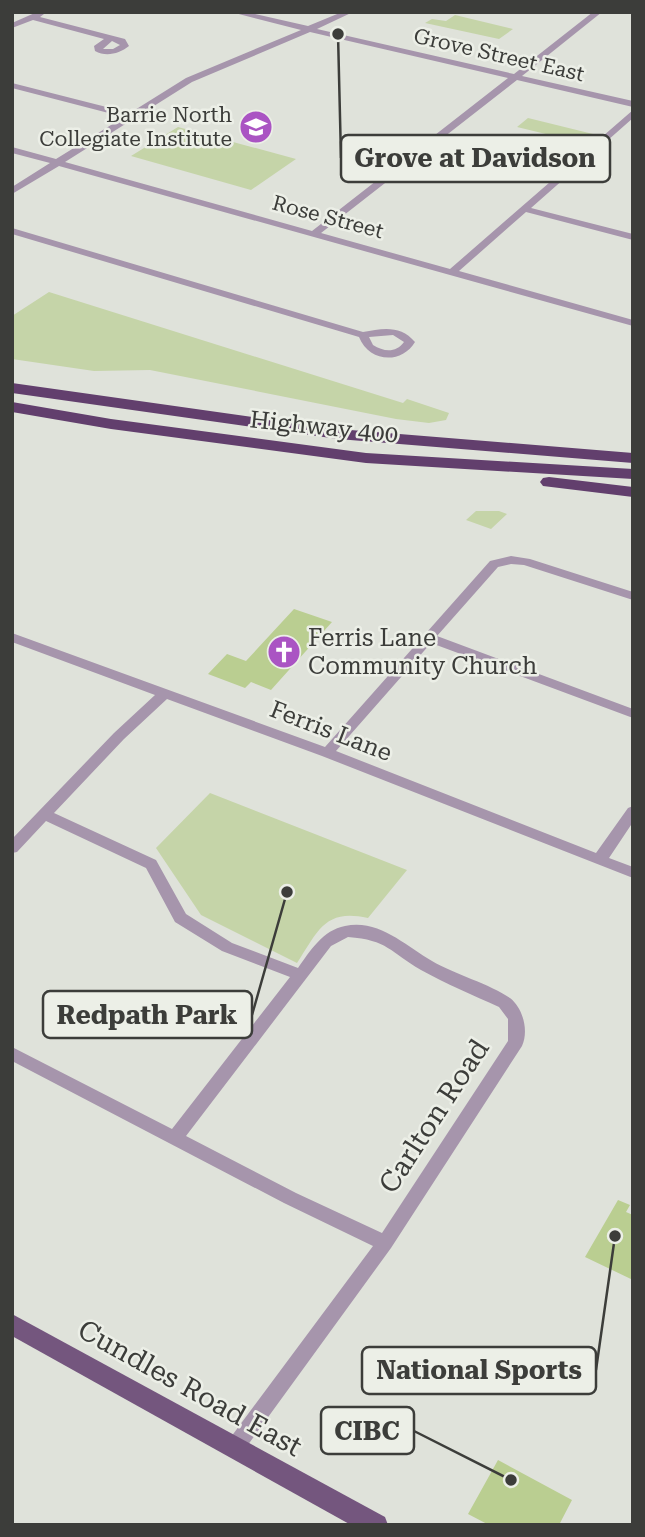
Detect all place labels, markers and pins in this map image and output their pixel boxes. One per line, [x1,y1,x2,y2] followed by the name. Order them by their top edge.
[39,103,232,151] place label: Barrie North Collegiate Institute
[237,108,275,146] school or university icon: Barrie North Collegiate Institute
[341,135,610,182] callout: Grove at Davidson
[308,624,537,680] place label: Ferris Lane Community Church
[265,633,303,671] church icon: Ferris Lane Community Church
[43,991,252,1038] callout: Redpath Park
[362,1347,596,1394] callout: National Sports
[321,1407,414,1454] callout: CIBC

